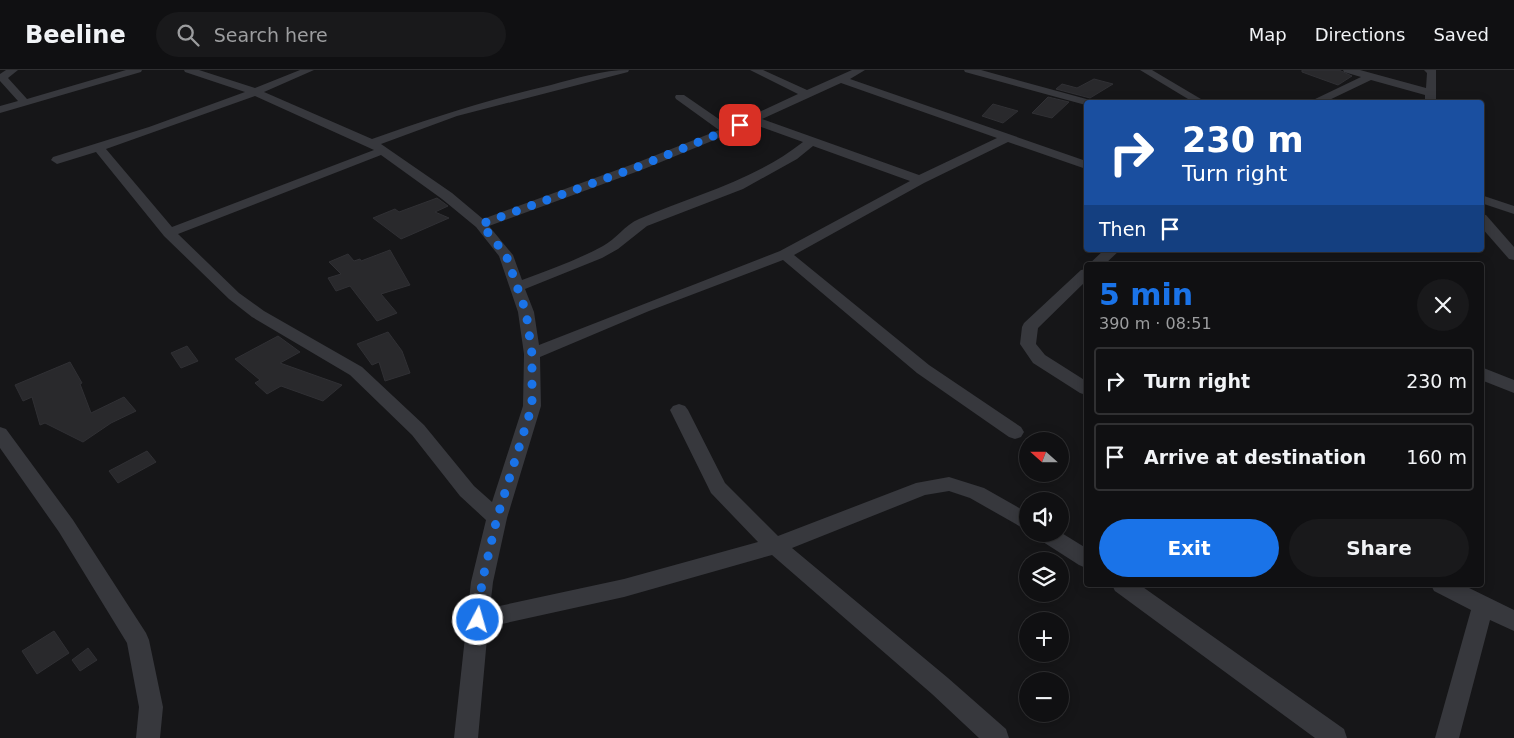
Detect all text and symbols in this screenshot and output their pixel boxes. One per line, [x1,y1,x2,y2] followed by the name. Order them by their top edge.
[156,12,506,57] search box
[25,21,126,49] text: Beeline
[174,21,202,49] icon: search
[214,24,328,46] text: Search here
[1249,24,1287,45] text: Map
[1315,24,1405,45] text: Directions
[1433,24,1489,45] text: Saved
[719,104,761,146] pin
[726,111,754,139] icon: arrive
[1099,120,1164,185] icon: right
[1182,120,1304,160] text: 230 m
[1182,161,1287,186] text: Turn right
[1156,215,1184,243] icon: arrive
[1099,218,1146,240] text: Then
[1099,277,1193,312] text: 5 min
[1417,279,1469,331] button: close
[1099,314,1212,333] text: 390 m · 08:51
[1101,367,1129,395] icon: right
[1144,370,1250,392] text: Turn right
[1406,370,1467,392] text: 230 m
[1019,432,1069,482] north arrow
[1019,432,1069,722] map controls
[1101,443,1129,471] icon: arrive
[1144,446,1366,468] text: Arrive at destination
[1406,446,1467,468] text: 160 m
[1019,492,1069,542] button: sound
[1099,519,1279,577] button: Exit
[1289,519,1469,577] button: Share
[1019,552,1069,602] button: layers
[451,593,503,645] position arrow
[1019,612,1069,662] button: +
[1019,672,1069,722] button: −

